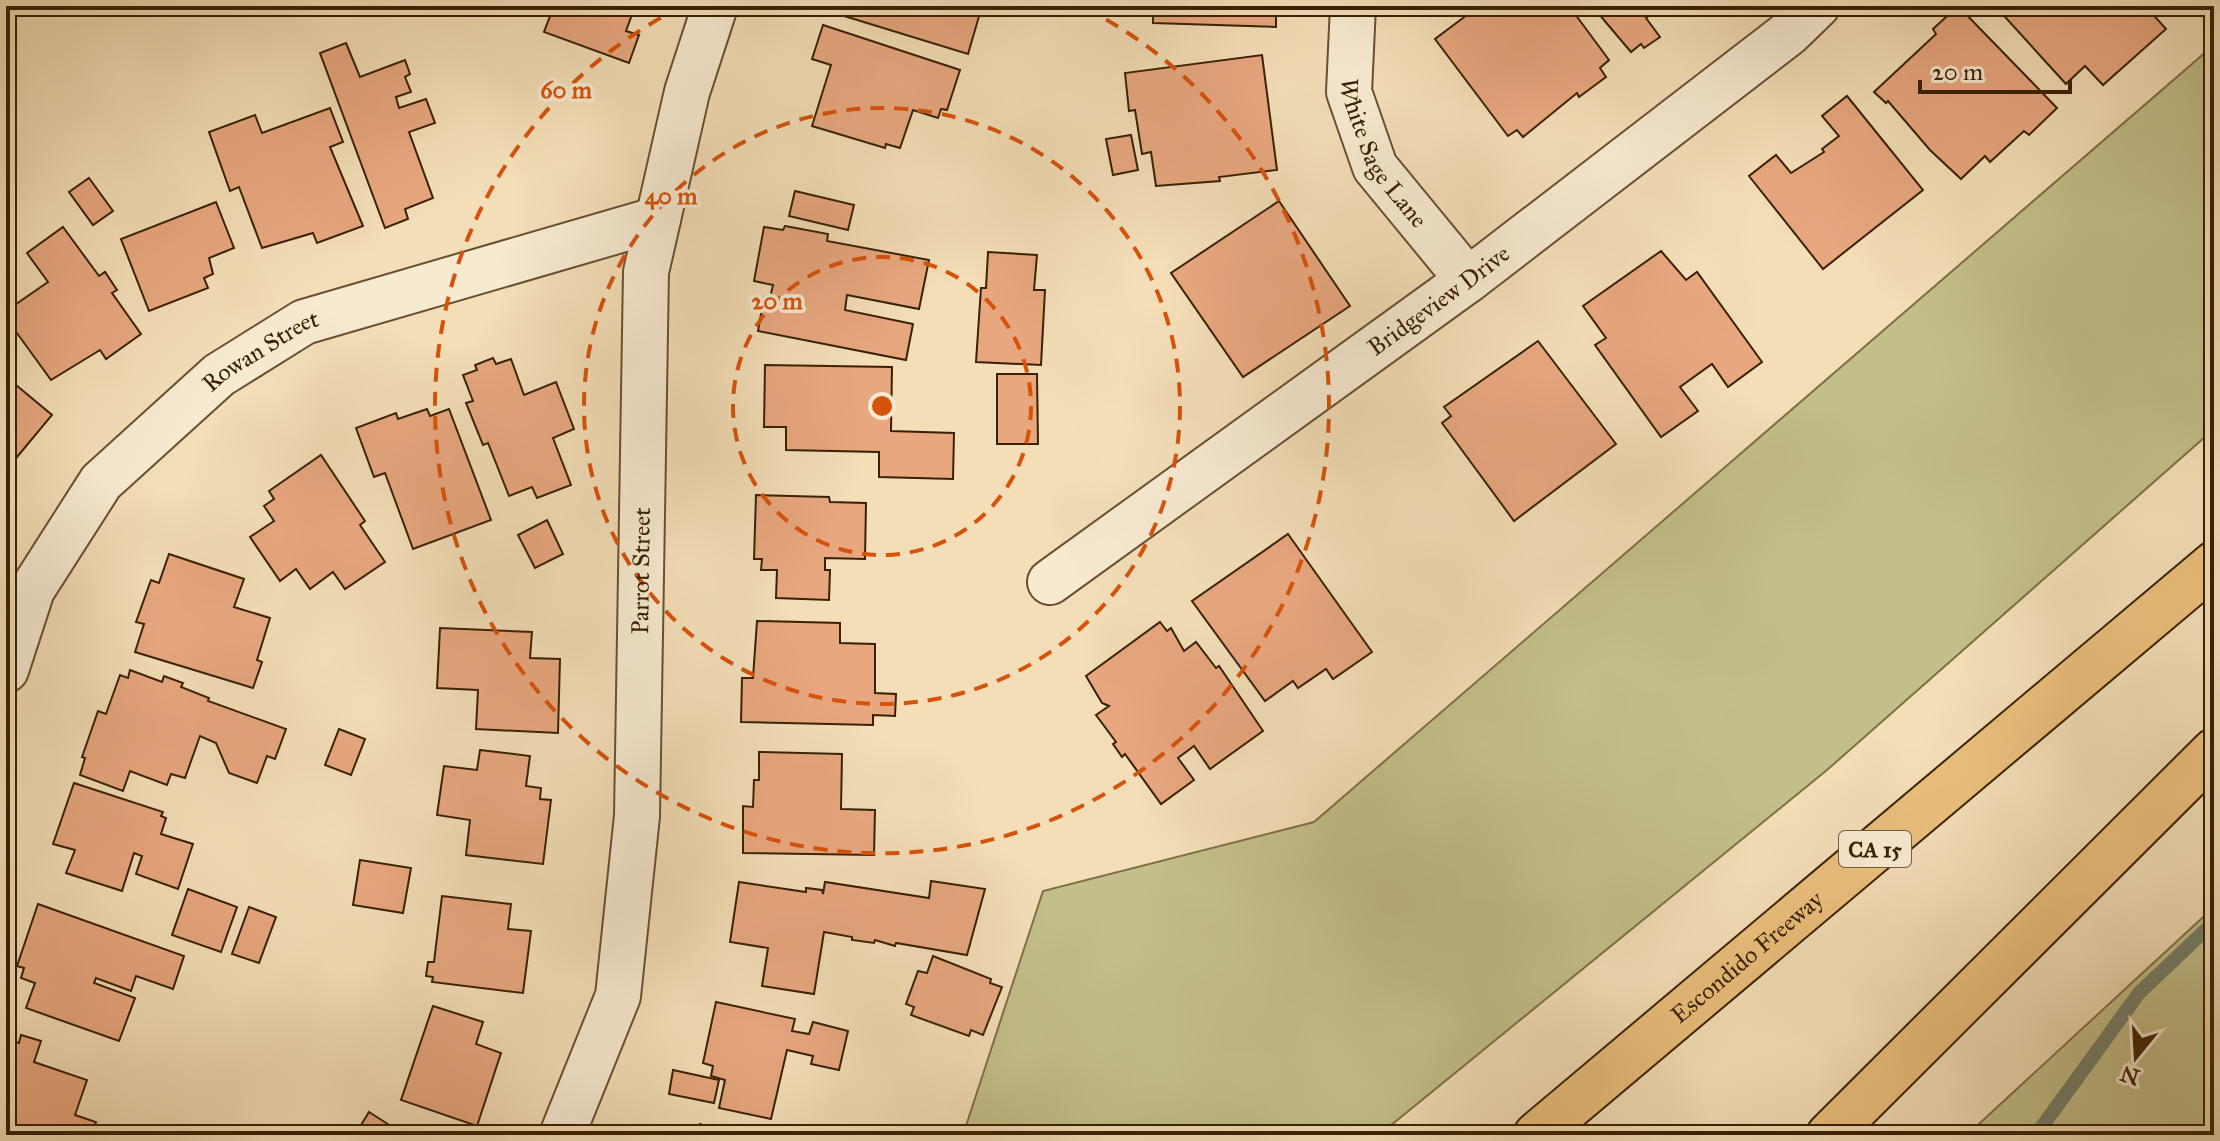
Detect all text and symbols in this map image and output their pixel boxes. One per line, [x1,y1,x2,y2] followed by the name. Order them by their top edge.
[1920,44,2070,94] scale bar
[1932,57,1983,87] text: 20 m
[540,75,593,105] text: 60 m
[1334,77,1434,234] street label: White Sage Lane
[645,181,698,211] text: 40 m
[1362,238,1516,363] street label: Bridgeview Drive
[751,286,803,316] text: 20 m
[196,303,323,398] street label: Rowan Street
[868,392,896,420] centre of rings
[625,507,657,635] street label: Parrot Street
[1839,831,1911,867] road number: CA 15
[1665,884,1830,1030] street label: Escondido Freeway
[2096,1017,2176,1097] north arrow
[2117,1060,2143,1091] text: N

